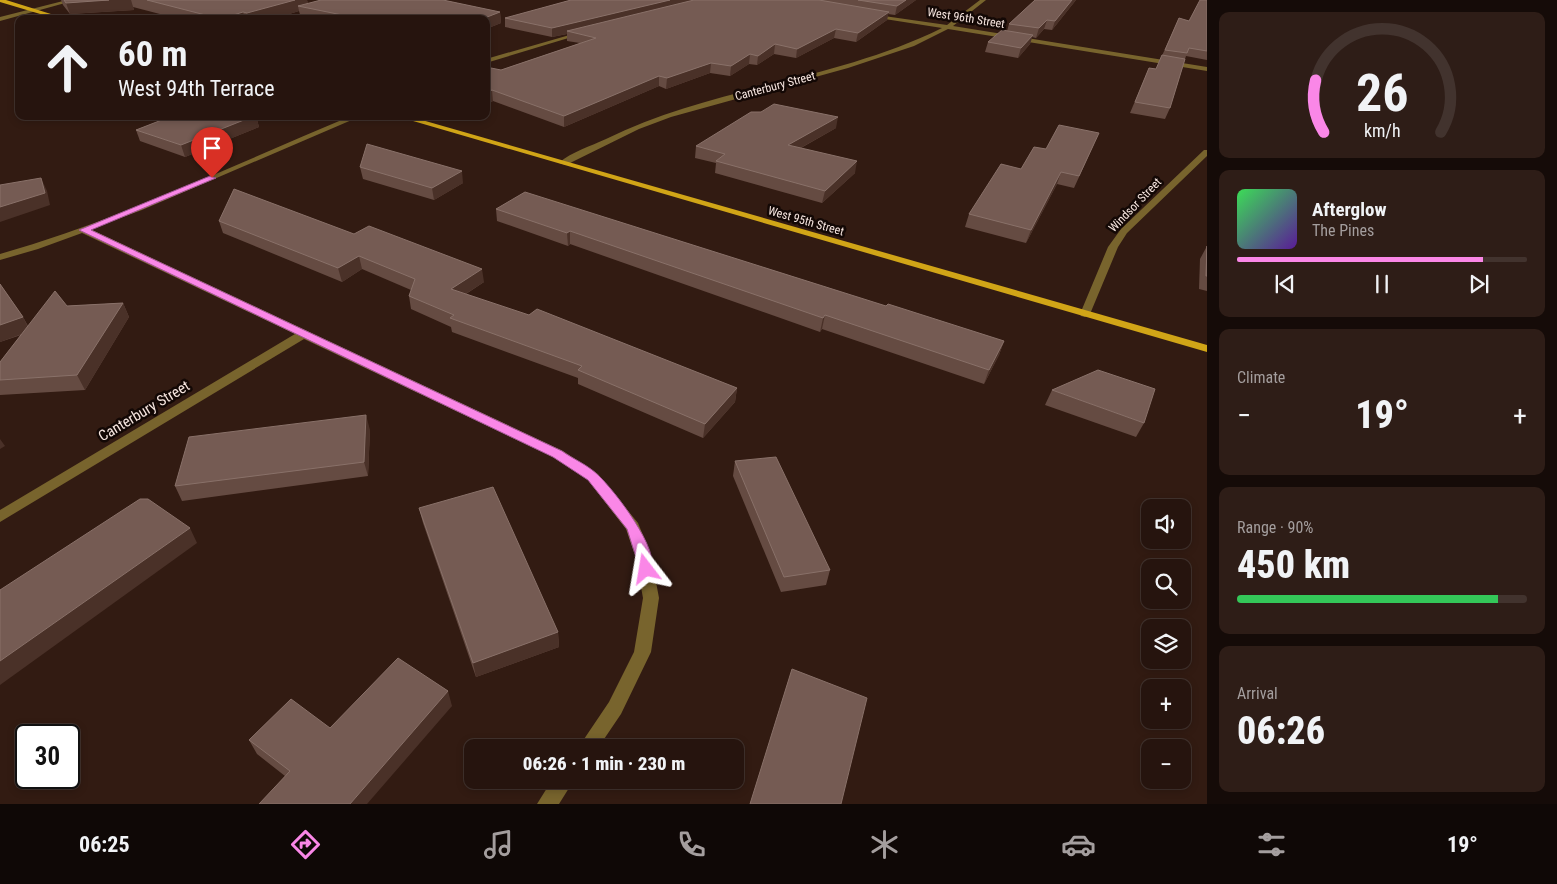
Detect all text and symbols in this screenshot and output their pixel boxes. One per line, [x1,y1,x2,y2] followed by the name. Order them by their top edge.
[926,5,1006,31] street label: West 96th Street
[118,34,187,75] text: 60 m
[35,35,100,100] icon: ahead
[1356,63,1408,124] text: 26
[733,68,817,103] street label: Canterbury Street
[118,76,275,101] text: West 94th Terrace
[1364,120,1400,141] text: km/h
[191,127,233,178] pin
[198,134,226,162] icon: arrive
[1106,175,1165,235] street label: Windsor Street
[1312,198,1386,221] text: Afterglow
[766,203,846,239] street label: West 95th Street
[1312,221,1374,240] text: The Pines
[1271,270,1299,298] icon: previous
[1368,270,1396,298] icon: pause
[1465,270,1493,298] icon: next
[1237,368,1285,387] text: Climate
[95,377,193,445] street label: Canterbury Street
[1355,393,1409,437] text: 19°
[1237,399,1251,432] text: −
[1513,399,1527,432] text: +
[1141,499,1191,789] map controls
[1141,499,1191,549] button: sound
[1237,518,1313,537] text: Range · 90%
[619,542,671,594] position arrow
[1237,543,1350,587] text: 450 km
[1141,559,1191,609] button: search
[1141,619,1191,669] button: layers
[1141,679,1191,729] button: +
[1237,684,1278,703] text: Arrival
[1237,709,1325,753] text: 06:26
[15,724,80,789] speed limit sign: 30
[1141,739,1191,789] button: −
[523,752,685,775] text: 06:26 · 1 min · 230 m
[288,827,323,862] icon: directions
[481,827,516,862] icon: music
[674,827,709,862] icon: phone
[867,827,902,862] icon: climate
[1061,827,1096,862] icon: car
[1254,827,1289,862] icon: filters
[79,832,130,857] text: 06:25
[1447,832,1478,857] text: 19°

